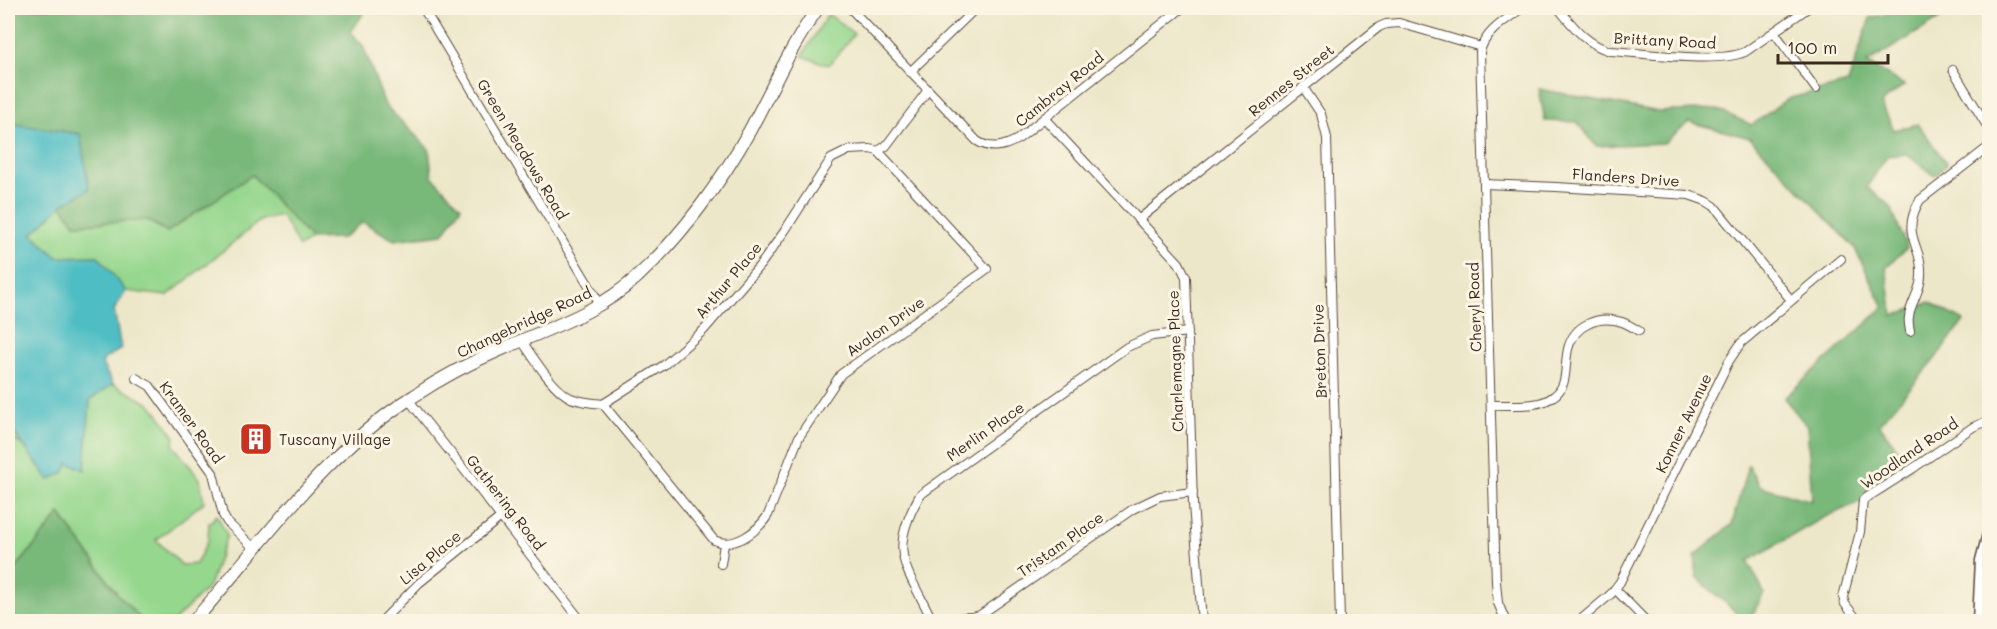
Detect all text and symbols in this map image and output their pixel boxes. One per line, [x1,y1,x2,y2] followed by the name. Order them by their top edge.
[1613,27,1717,53] street label: Brittany Road
[1778,27,1888,65] scale bar
[1787,35,1837,59] text: 100 m
[1244,39,1338,121] street label: Rennes Street
[1011,47,1107,131] street label: Cambray Road
[473,75,573,223] street label: Green Meadows Road
[1571,163,1681,191] street label: Flanders Drive
[690,238,766,322] street label: Arthur Place
[1462,262,1486,352] street label: Cheryl Road
[454,282,594,362] street label: Changebridge Road
[1163,290,1187,432] street label: Charlemagne Place
[842,292,928,360] street label: Avalon Drive
[1307,303,1331,399] street label: Breton Drive
[1650,370,1716,476] street label: Konner Avenue
[155,377,229,467] street label: Kramer Road
[942,397,1028,465] street label: Merlin Place
[1856,413,1962,493] street label: Woodland Road
[238,421,274,457] building icon: Tuscany Village
[279,429,391,449] place label: Tuscany Village
[462,450,550,554] street label: Gathering Road
[1013,507,1107,581] street label: Tristam Place
[395,525,465,589] street label: Lisa Place

